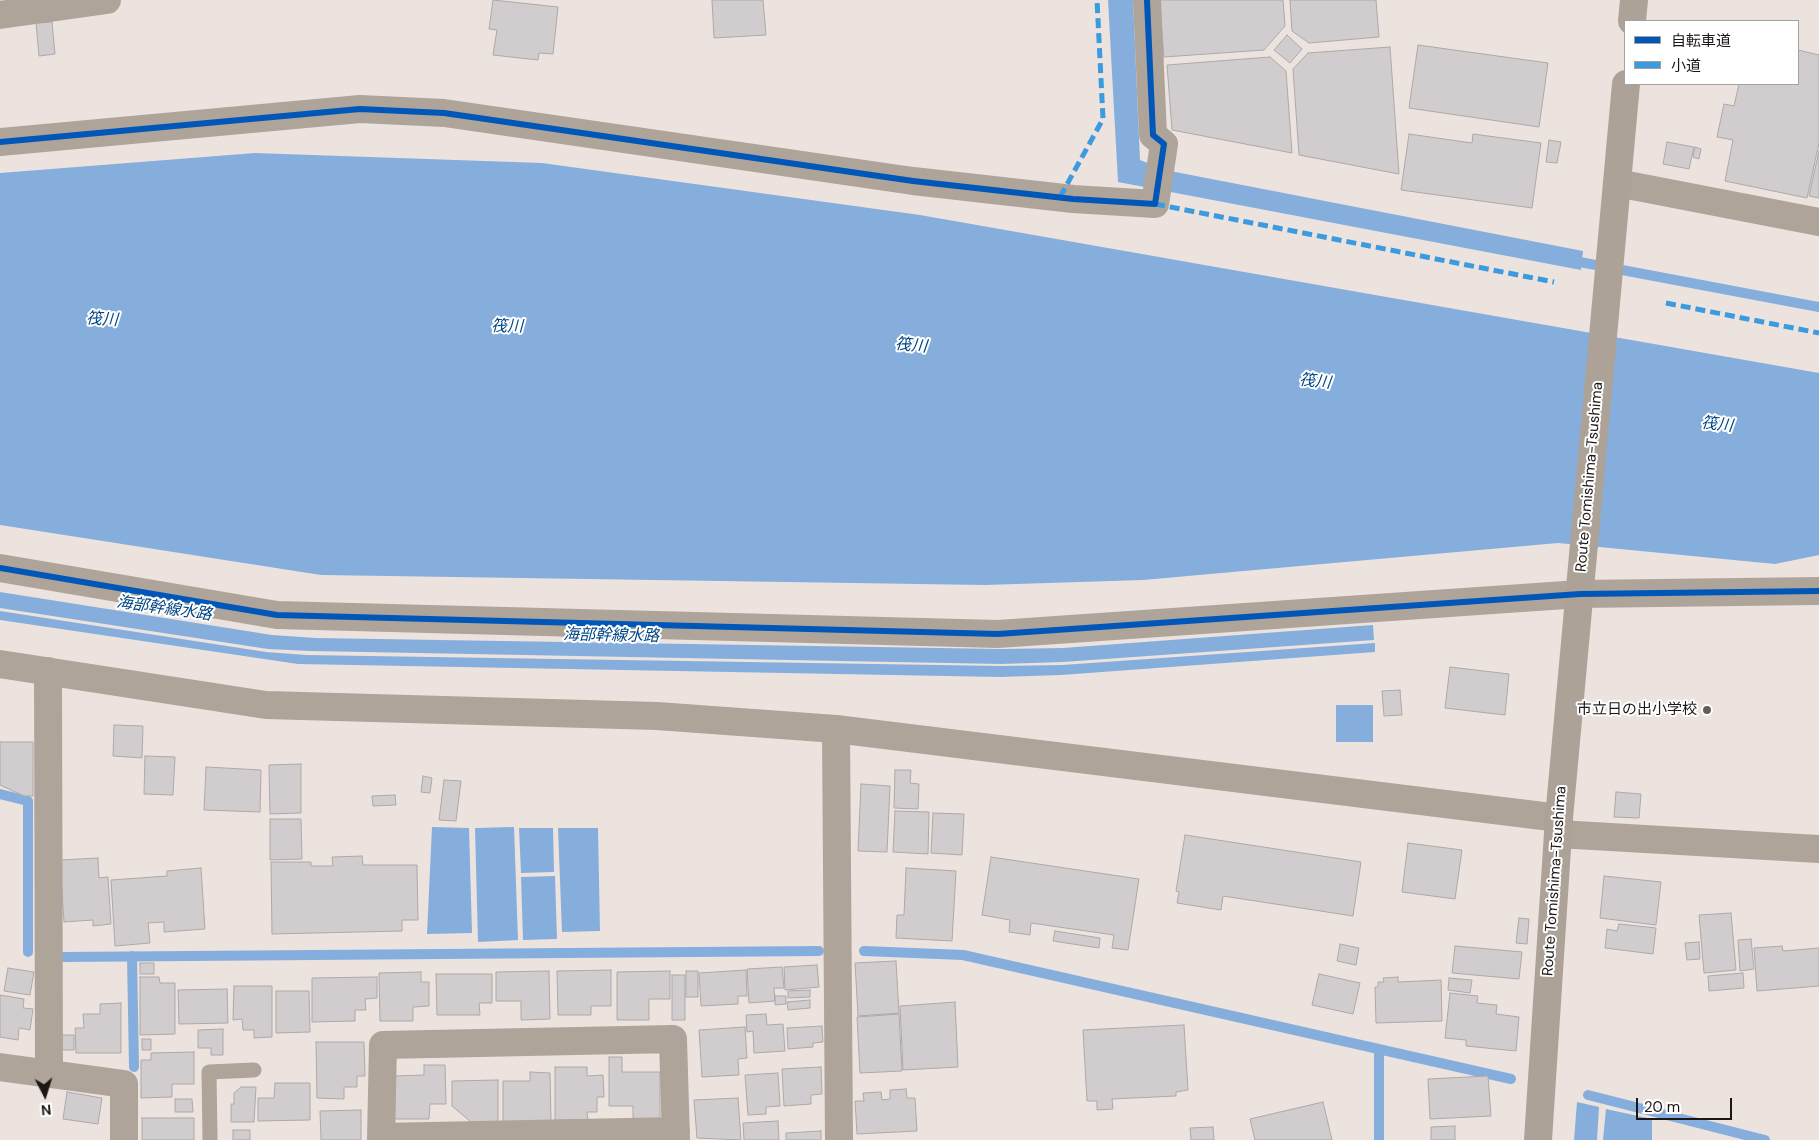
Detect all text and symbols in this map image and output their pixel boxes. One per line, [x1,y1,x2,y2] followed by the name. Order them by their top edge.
[1624,20,1799,85] legend
[1671,31,1731,51] text: 自転車道
[1671,56,1701,76] text: 小道
[86,310,118,330] water label: 筏川
[491,317,523,337] water label: 筏川
[894,335,928,357] water label: 筏川
[1298,371,1332,393] water label: 筏川
[1573,381,1607,573] street label: Route Tomishima-Tsushima
[1700,414,1734,436] water label: 筏川
[115,593,213,625] water label: 海部幹線水路
[563,626,659,646] water label: 海部幹線水路
[1577,701,1697,719] place label: 市立日の出小学校
[1701,704,1713,716] marker: 市立日の出小学校
[1539,785,1571,977] street label: Route Tomishima-Tsushima
[20,1070,70,1120] north arrow
[1639,1088,1735,1120] scale bar
[1644,1097,1680,1117] text: 20 m
[40,1101,52,1119] text: N

